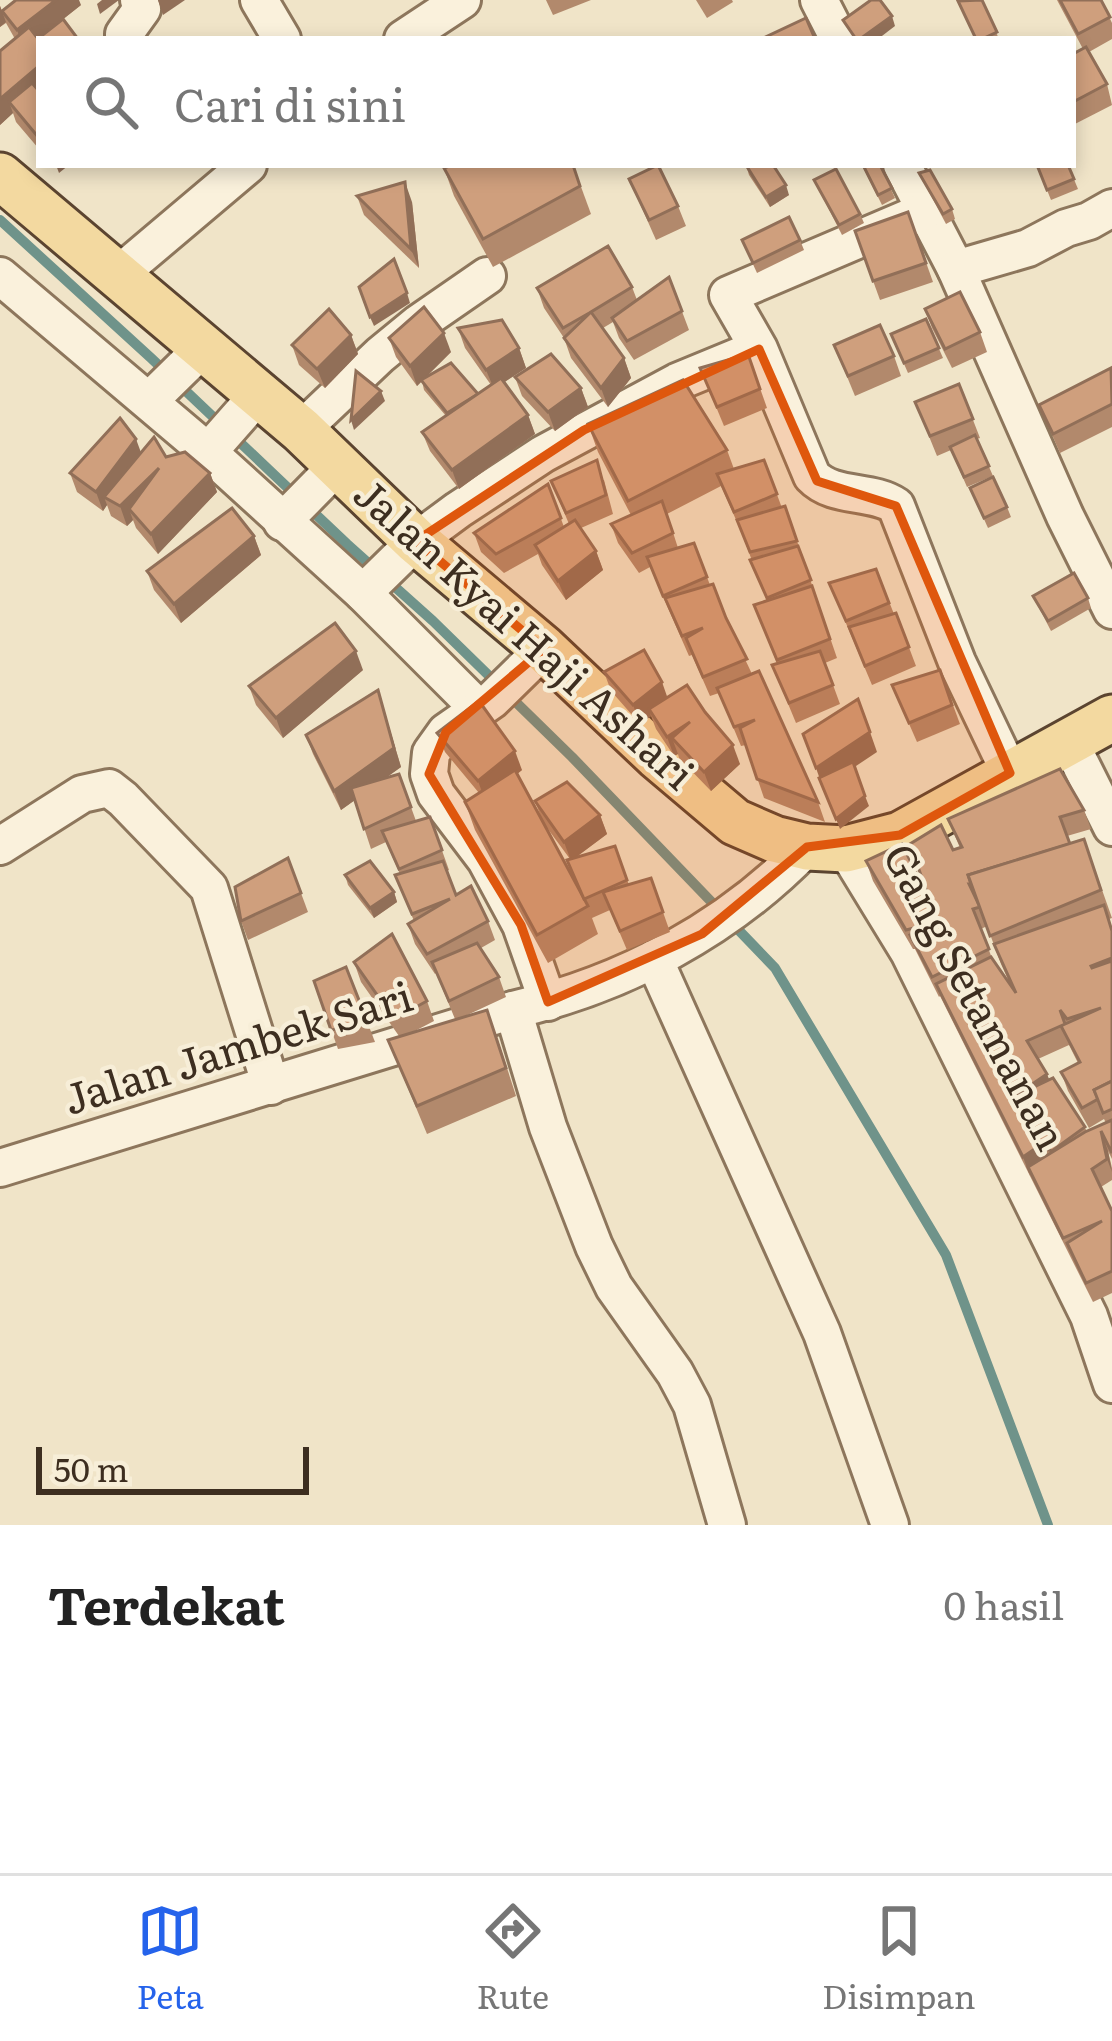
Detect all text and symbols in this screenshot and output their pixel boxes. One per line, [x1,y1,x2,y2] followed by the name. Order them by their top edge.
[36,36,1076,168] search box
[78,69,144,135] icon: search
[174,69,406,136] text: Cari di sini
[342,462,710,802] street label: Jalan Kyai Haji Ashari
[871,831,1085,1160] street label: Gang Setamanan
[55,963,419,1128] street label: Jalan Jambek Sari
[36,1441,309,1494] scale bar
[54,1443,128,1492] text: 50 m
[48,1565,285,1641] text: Terdekat
[944,1574,1064,1632] text: 0 hasil
[136,1898,204,2019] tab: Peta
[477,1898,549,2019] tab: Rute
[822,1898,976,2019] tab: Disimpan

